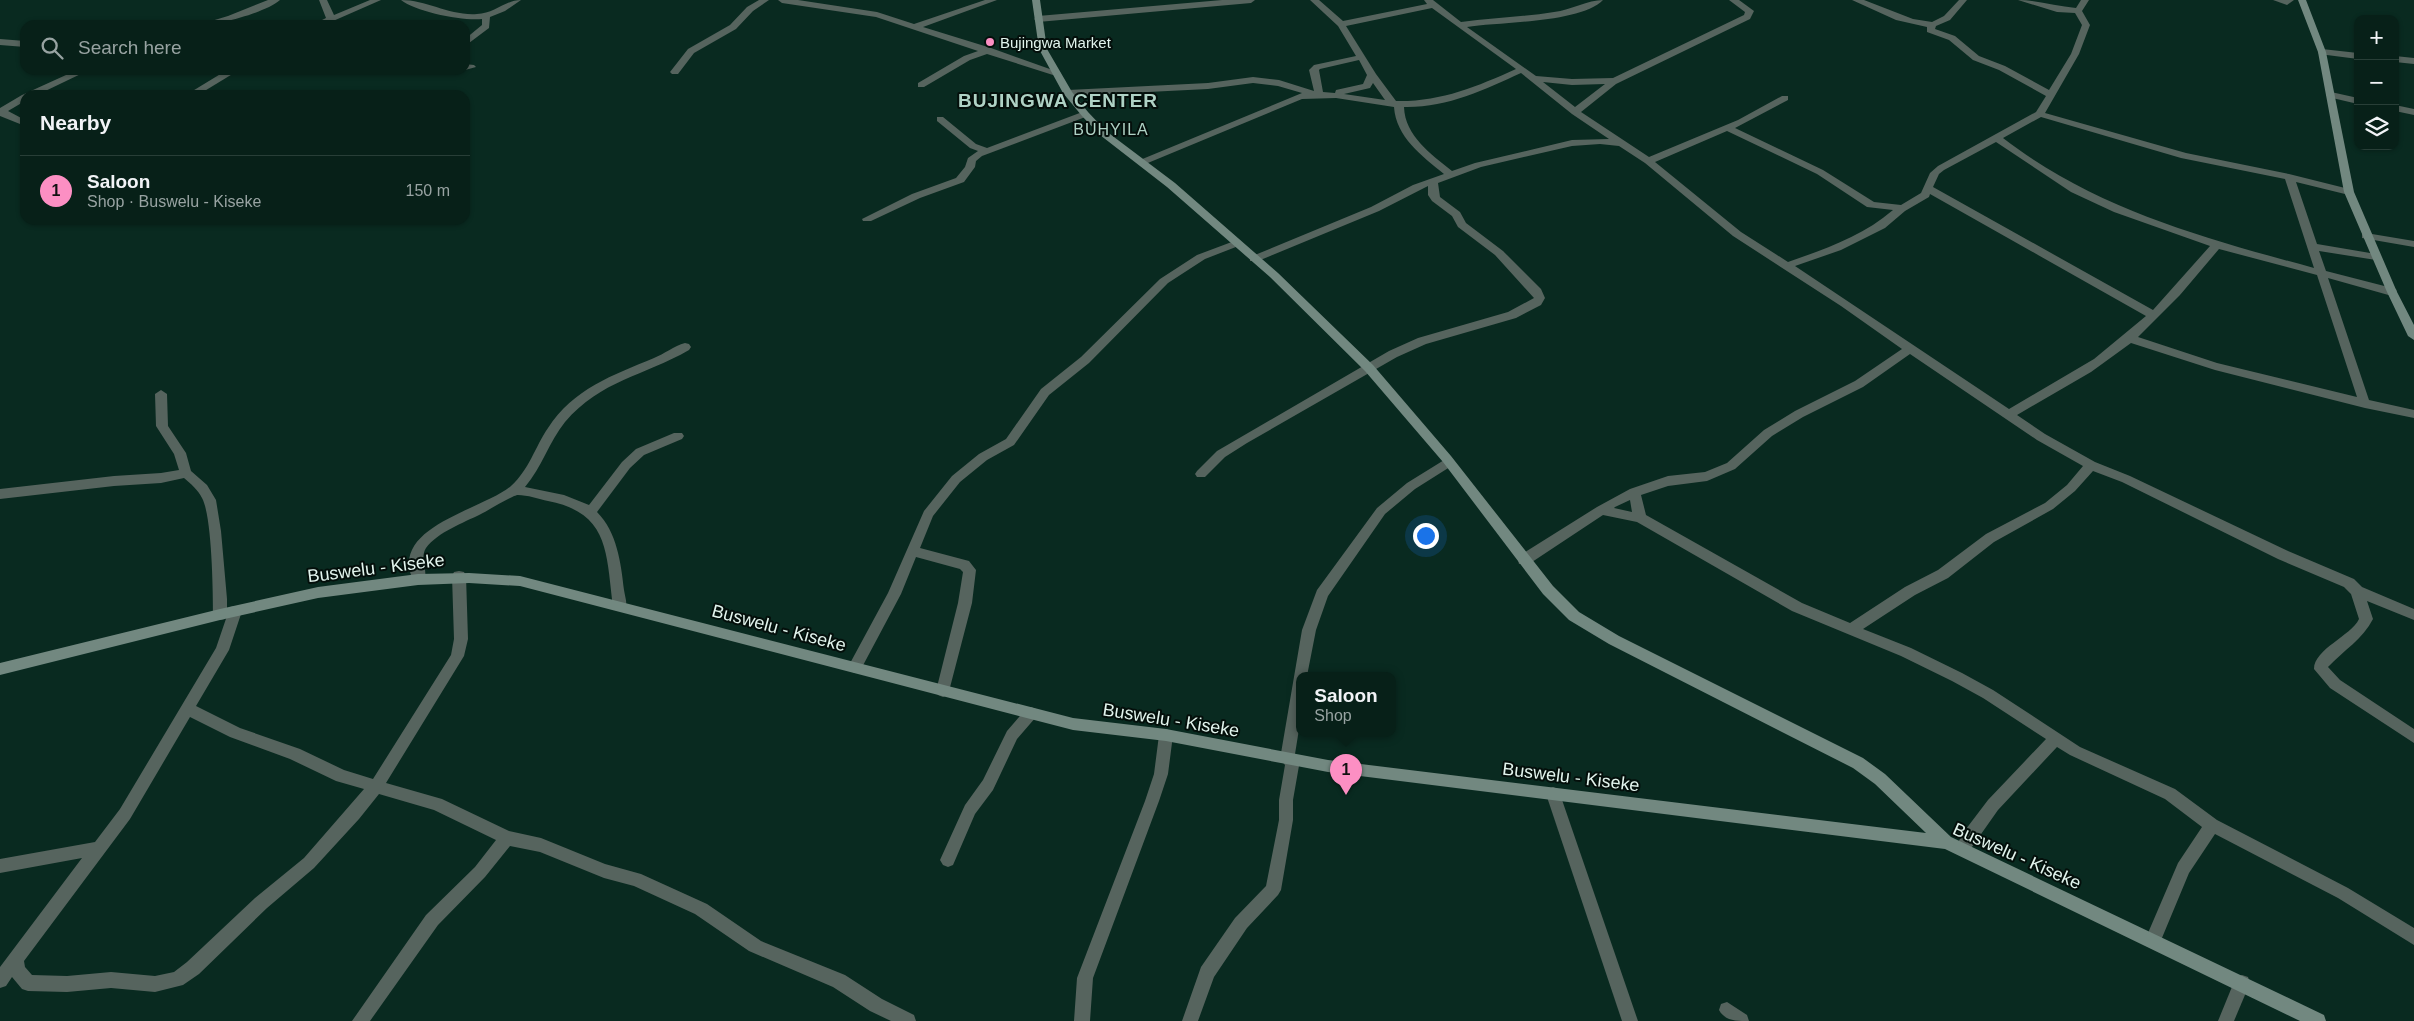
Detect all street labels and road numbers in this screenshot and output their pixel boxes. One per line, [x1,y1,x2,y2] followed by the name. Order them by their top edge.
[306,550,446,586] street label: Buswelu - Kiseke
[710,600,848,656] street label: Buswelu - Kiseke
[1101,699,1241,741] street label: Buswelu - Kiseke
[1501,759,1641,795] street label: Buswelu - Kiseke
[1950,819,2084,893] street label: Buswelu - Kiseke

